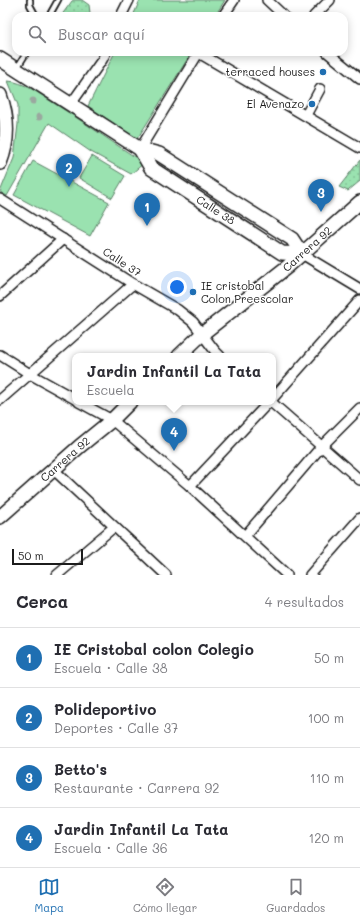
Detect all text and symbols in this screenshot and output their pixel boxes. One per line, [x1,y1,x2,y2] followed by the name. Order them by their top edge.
[12,12,348,56] search box
[26,23,48,45] icon: search
[58,24,145,44] text: Buscar aquí
[225,64,315,79] place label: terraced houses
[318,67,328,77] marker: terraced houses
[247,96,304,111] place label: El Avenazo
[307,99,317,109] marker: El Avenazo
[56,154,82,187] pin: 2
[308,179,334,212] pin: 3
[193,191,239,228] street label: Calle 38
[134,193,160,226] pin: 1
[279,223,335,275] street label: Carrera 92
[100,244,144,280] street label: Calle 37
[167,277,187,297] your location
[201,278,294,306] place label: IE cristobal Colon Preescolar
[188,287,198,297] marker: IE cristobal Colon Preescolar
[72,353,276,405] popup
[87,361,261,381] text: Jardin Infantil La Tata
[87,381,135,398] text: Escuela
[161,418,187,451] pin: 4
[37,433,93,485] street label: Carrera 92
[12,547,83,566] scale bar
[18,548,44,563] text: 50 m
[16,590,68,612] text: Cerca
[265,593,344,610] text: 4 resultados
[54,639,254,659] text: IE Cristobal colon Colegio
[26,649,32,666] text: 1
[314,649,344,666] text: 50 m
[54,659,168,676] text: Escuela · Calle 38
[54,699,156,719] text: Polideportivo
[25,709,33,726] text: 2
[308,709,344,726] text: 100 m
[54,719,178,736] text: Deportes · Calle 37
[54,759,107,779] text: Betto's
[25,769,33,786] text: 3
[310,769,344,786] text: 110 m
[54,779,219,796] text: Restaurante · Carrera 92
[54,819,228,839] text: Jardin Infantil La Tata
[25,829,33,846] text: 4
[308,829,344,846] text: 120 m
[54,839,168,856] text: Escuela · Calle 36
[35,876,64,915] tab: Mapa
[133,876,197,915] tab: Cómo llegar
[266,876,325,915] tab: Guardados

